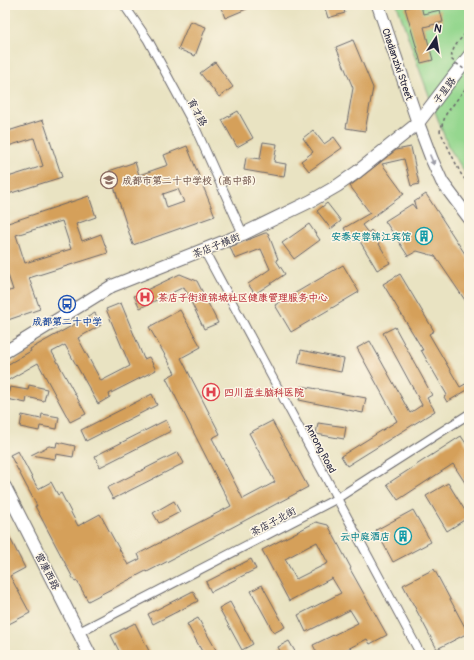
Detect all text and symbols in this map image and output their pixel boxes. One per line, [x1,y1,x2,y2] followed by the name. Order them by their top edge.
[416,18,456,58] north arrow
[433,22,444,36] text: N
[379,27,415,103] street label: Chadianzixi Street
[431,75,459,106] street label: 子星路
[185,96,209,129] street label: 育才路
[429,154,435,165] one-way arrow
[99,170,119,190] school or university icon: 成都市第二十中学校（高中部）
[122,175,262,187] place label: 成都市第二十中学校（高中部）
[414,226,434,246] building icon: 安泰安蓉锦江宾馆
[191,231,242,261] street label: 茶店子横街
[331,231,411,243] place label: 安泰安蓉锦江宾馆
[135,287,155,307] hospital icon: 茶店子街道锦城社区健康管理服务中心
[158,292,328,304] place label: 茶店子街道锦城社区健康管理服务中心
[57,294,77,314] bus stop icon: 成都第二十中学
[32,316,102,328] place label: 成都第二十中学
[201,382,221,402] hospital icon: 四川蓝生脑科医院
[224,387,304,399] place label: 四川蓝生脑科医院
[302,422,338,475] street label: Anrong Road
[249,505,298,539] street label: 茶店子北街
[393,526,413,546] building icon: 云中庭酒店
[340,531,390,543] place label: 云中庭酒店
[33,551,62,592] street label: 营康西路

